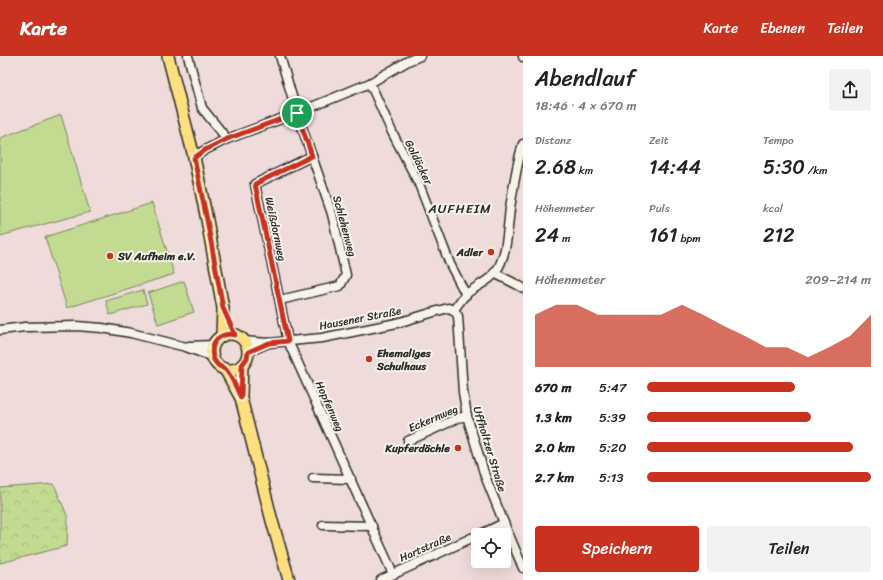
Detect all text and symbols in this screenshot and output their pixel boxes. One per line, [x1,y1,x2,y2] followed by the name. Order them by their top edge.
[20,12,67,45] text: Karte
[704,16,738,41] text: Karte
[760,16,805,41] text: Ebenen
[827,16,863,41] text: Teilen
[535,59,635,98] text: Abendlauf
[829,69,871,111] button: share
[535,94,637,117] text: 18:46 · 4 × 670 m
[280,96,314,130] pin
[286,102,308,124] icon: arrive
[535,131,571,150] text: Distanz
[649,131,668,150] text: Zeit
[763,131,794,150] text: Tempo
[399,136,438,189] street label: Goldäcker
[535,150,576,185] text: 2.68
[649,150,701,185] text: 14:44
[763,150,805,185] text: 5:30
[576,161,593,180] text: km
[805,161,828,180] text: /km
[327,193,362,259] street label: Schlehenweg
[259,195,292,263] street label: Weißdornweg
[427,197,492,220] district label: AUFHEIM
[535,199,594,218] text: Höhenmeter
[649,199,670,218] text: Puls
[763,199,783,218] text: kcal
[535,218,559,253] text: 24
[649,218,678,253] text: 161
[763,218,795,253] text: 212
[559,229,570,248] text: m
[678,229,701,248] text: bpm
[456,243,484,262] place label: Adler
[117,247,196,266] place label: SV Aufheim e.V.
[486,247,496,257] marker: Adler
[105,251,115,261] marker: SV Aufheim e.V.
[535,268,605,291] text: Höhenmeter
[805,268,871,291] text: 209–214 m
[317,301,403,336] street label: Hausener Straße
[376,344,432,376] place label: Ehemaliges Schulhaus
[364,354,374,364] marker: Ehemaliges Schulhaus
[535,376,571,399] text: 670 m
[599,376,626,399] text: 5:47
[310,378,349,435] street label: Hopfenweg
[405,399,461,437] street label: Eckernweg
[467,404,512,495] street label: Uffholtzer Straße
[535,406,572,429] text: 1.3 km
[599,406,626,429] text: 5:39
[535,436,575,459] text: 2.0 km
[599,436,627,459] text: 5:20
[384,439,450,458] place label: Kupferdächle
[453,443,463,453] marker: Kupferdächle
[535,466,574,489] text: 2.7 km
[599,466,624,489] text: 5:13
[535,526,699,572] button: Speichern
[707,526,871,572] button: Teilen
[396,527,455,567] street label: Hartstraße
[471,528,511,568] map controls
[471,528,511,568] button: locate

